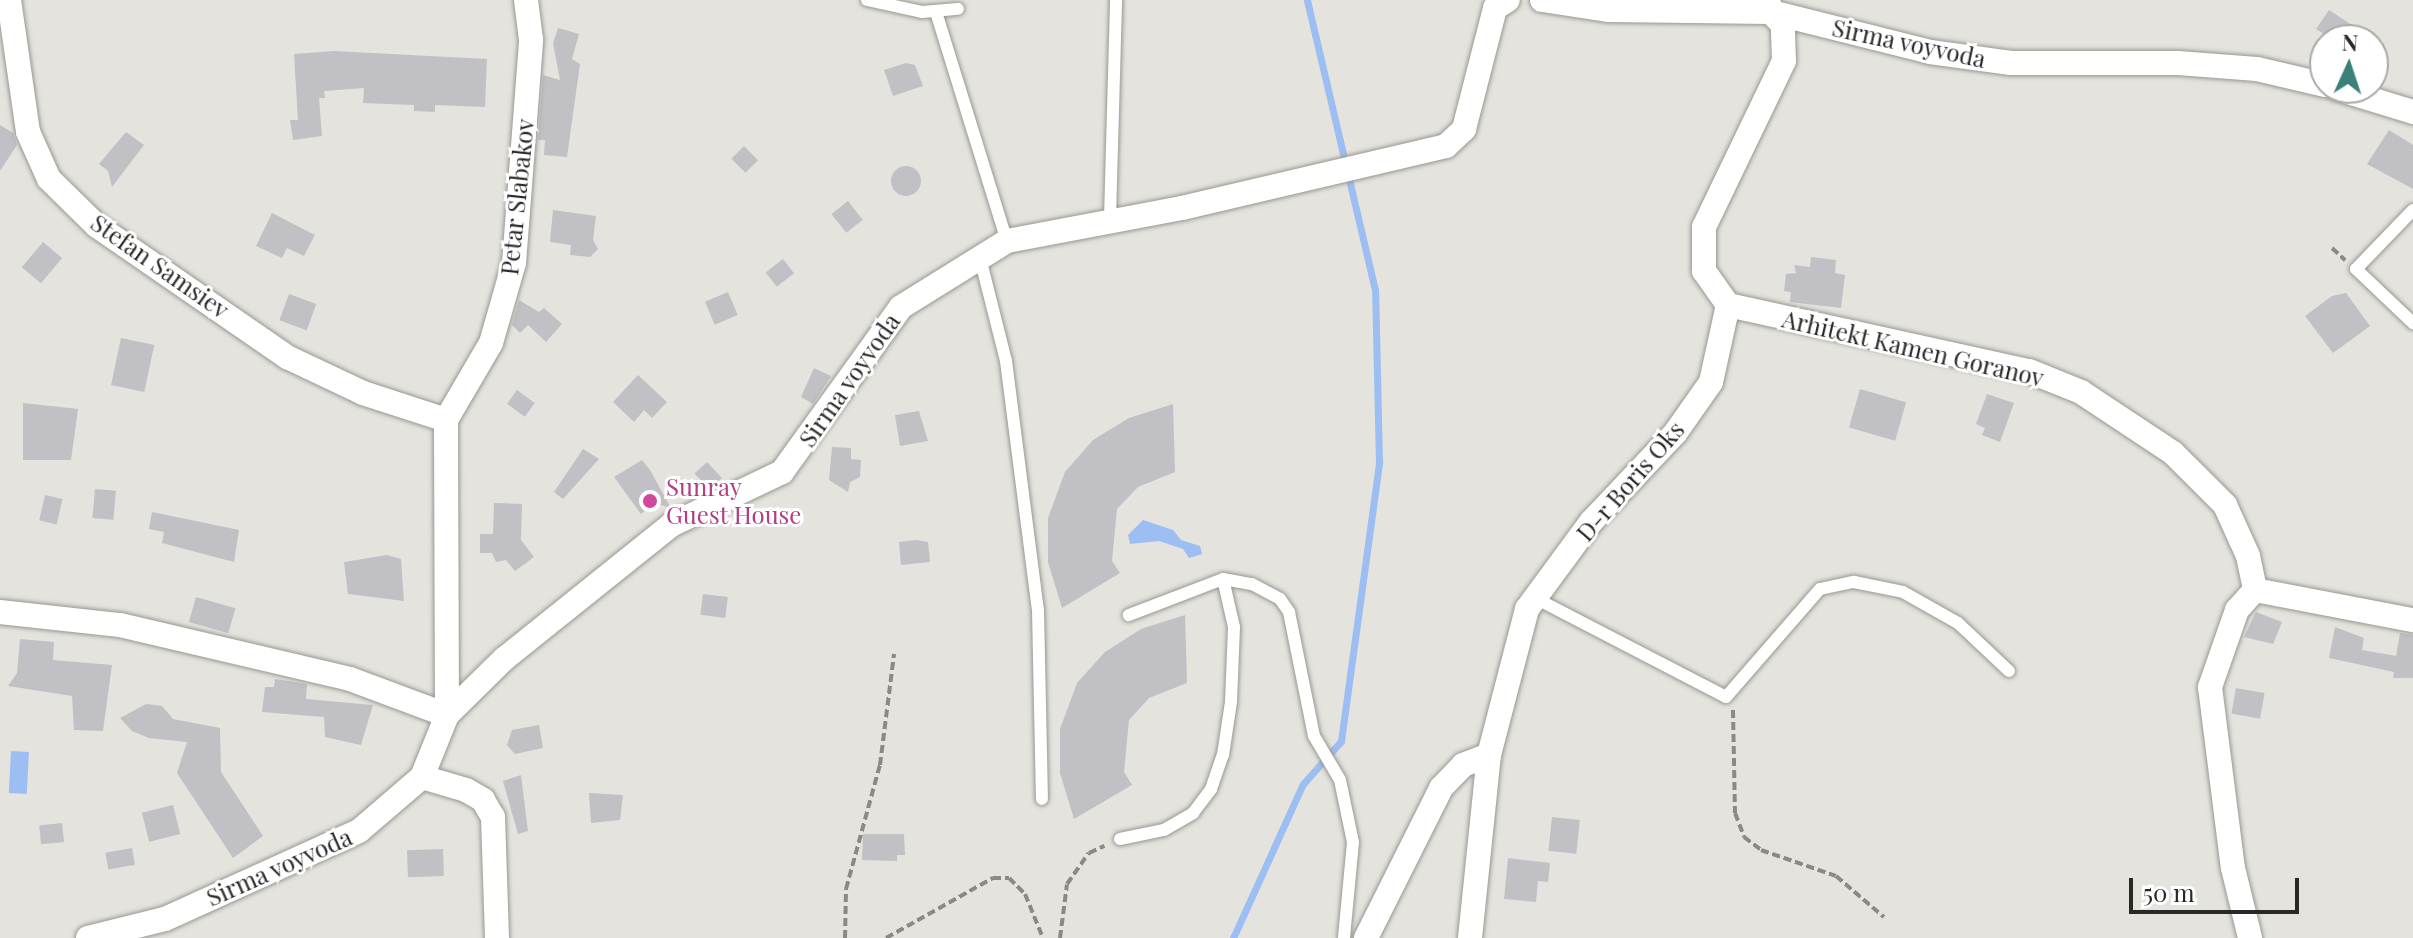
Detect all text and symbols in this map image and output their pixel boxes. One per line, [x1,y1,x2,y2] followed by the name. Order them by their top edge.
[1829,13,1989,73] street label: Sirma voyvoda
[2309,24,2389,104] north arrow
[2341,27,2359,57] text: N
[494,117,540,277] street label: Petar Slabakov
[86,208,234,324] street label: Stefan Samsiev
[1779,304,2047,392] street label: Arhitekt Kamen Goranov
[792,307,906,453] street label: Sirma voyvoda
[1570,415,1690,547] street label: D-r Boris Oks
[666,473,802,529] place label: Sunray Guest House
[641,492,659,510] marker: Sunray Guest House
[201,822,357,912] street label: Sirma voyvoda
[2133,862,2303,912] scale bar
[2143,876,2195,908] text: 50 m

